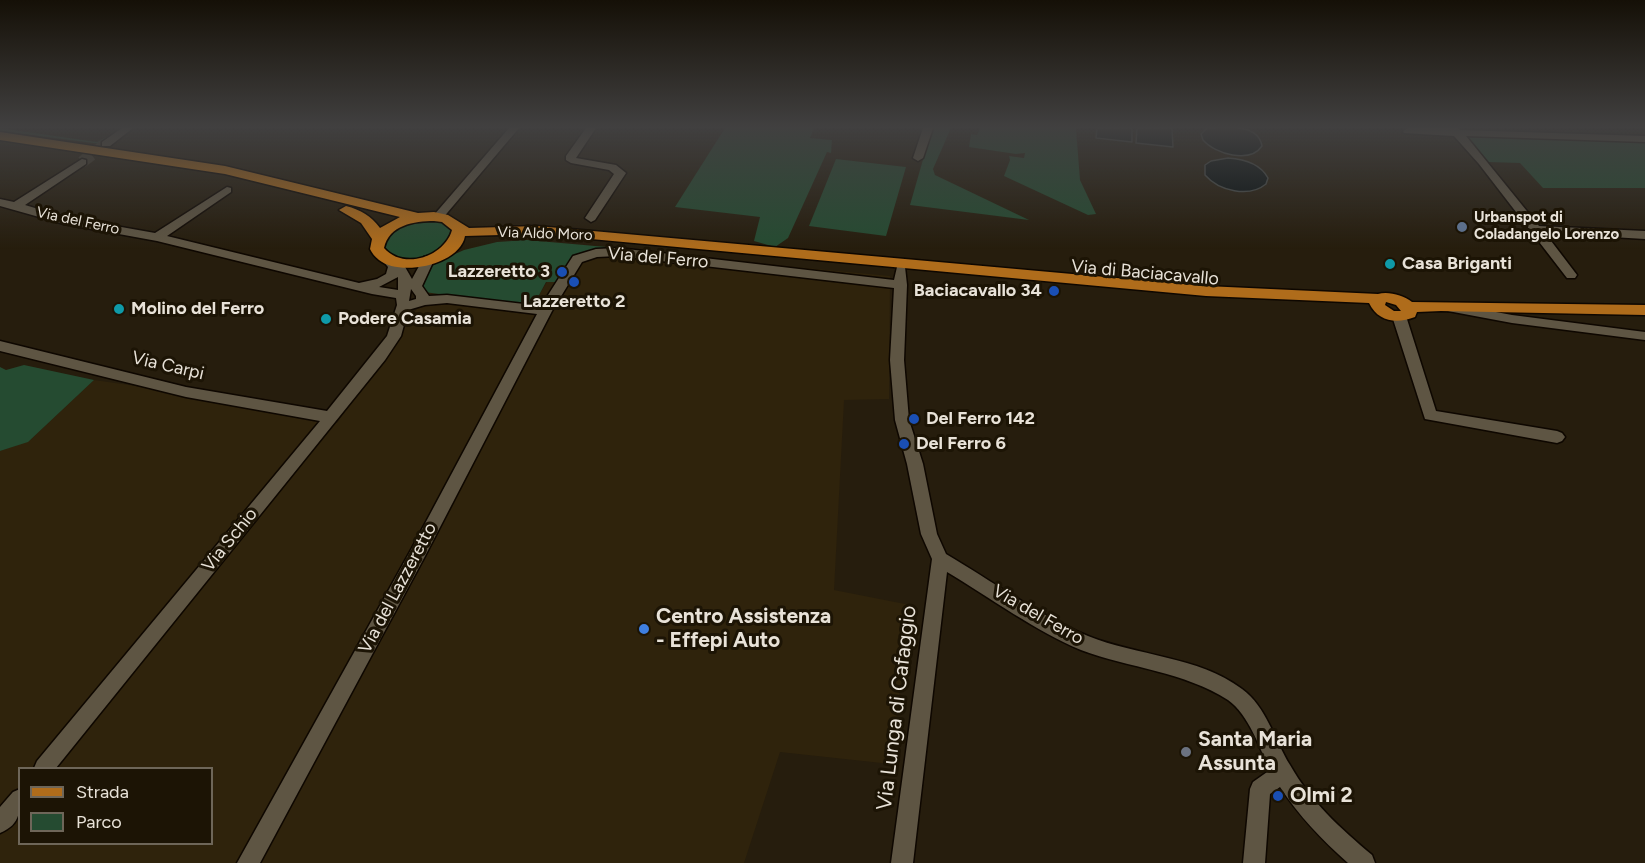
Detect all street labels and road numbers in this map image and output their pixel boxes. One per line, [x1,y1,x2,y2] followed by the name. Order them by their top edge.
[35,203,121,239] street label: Via del Ferro
[497,223,593,245] street label: Via Aldo Moro
[607,243,709,273] street label: Via del Ferro
[1070,256,1220,290] street label: Via di Baciacavallo
[130,347,206,385] street label: Via Carpi
[198,504,262,576] street label: Via Schio
[354,519,442,657] street label: Via del Lazzeretto
[989,580,1087,650] street label: Via del Ferro
[872,604,922,812] street label: Via Lunga di Cafaggio

